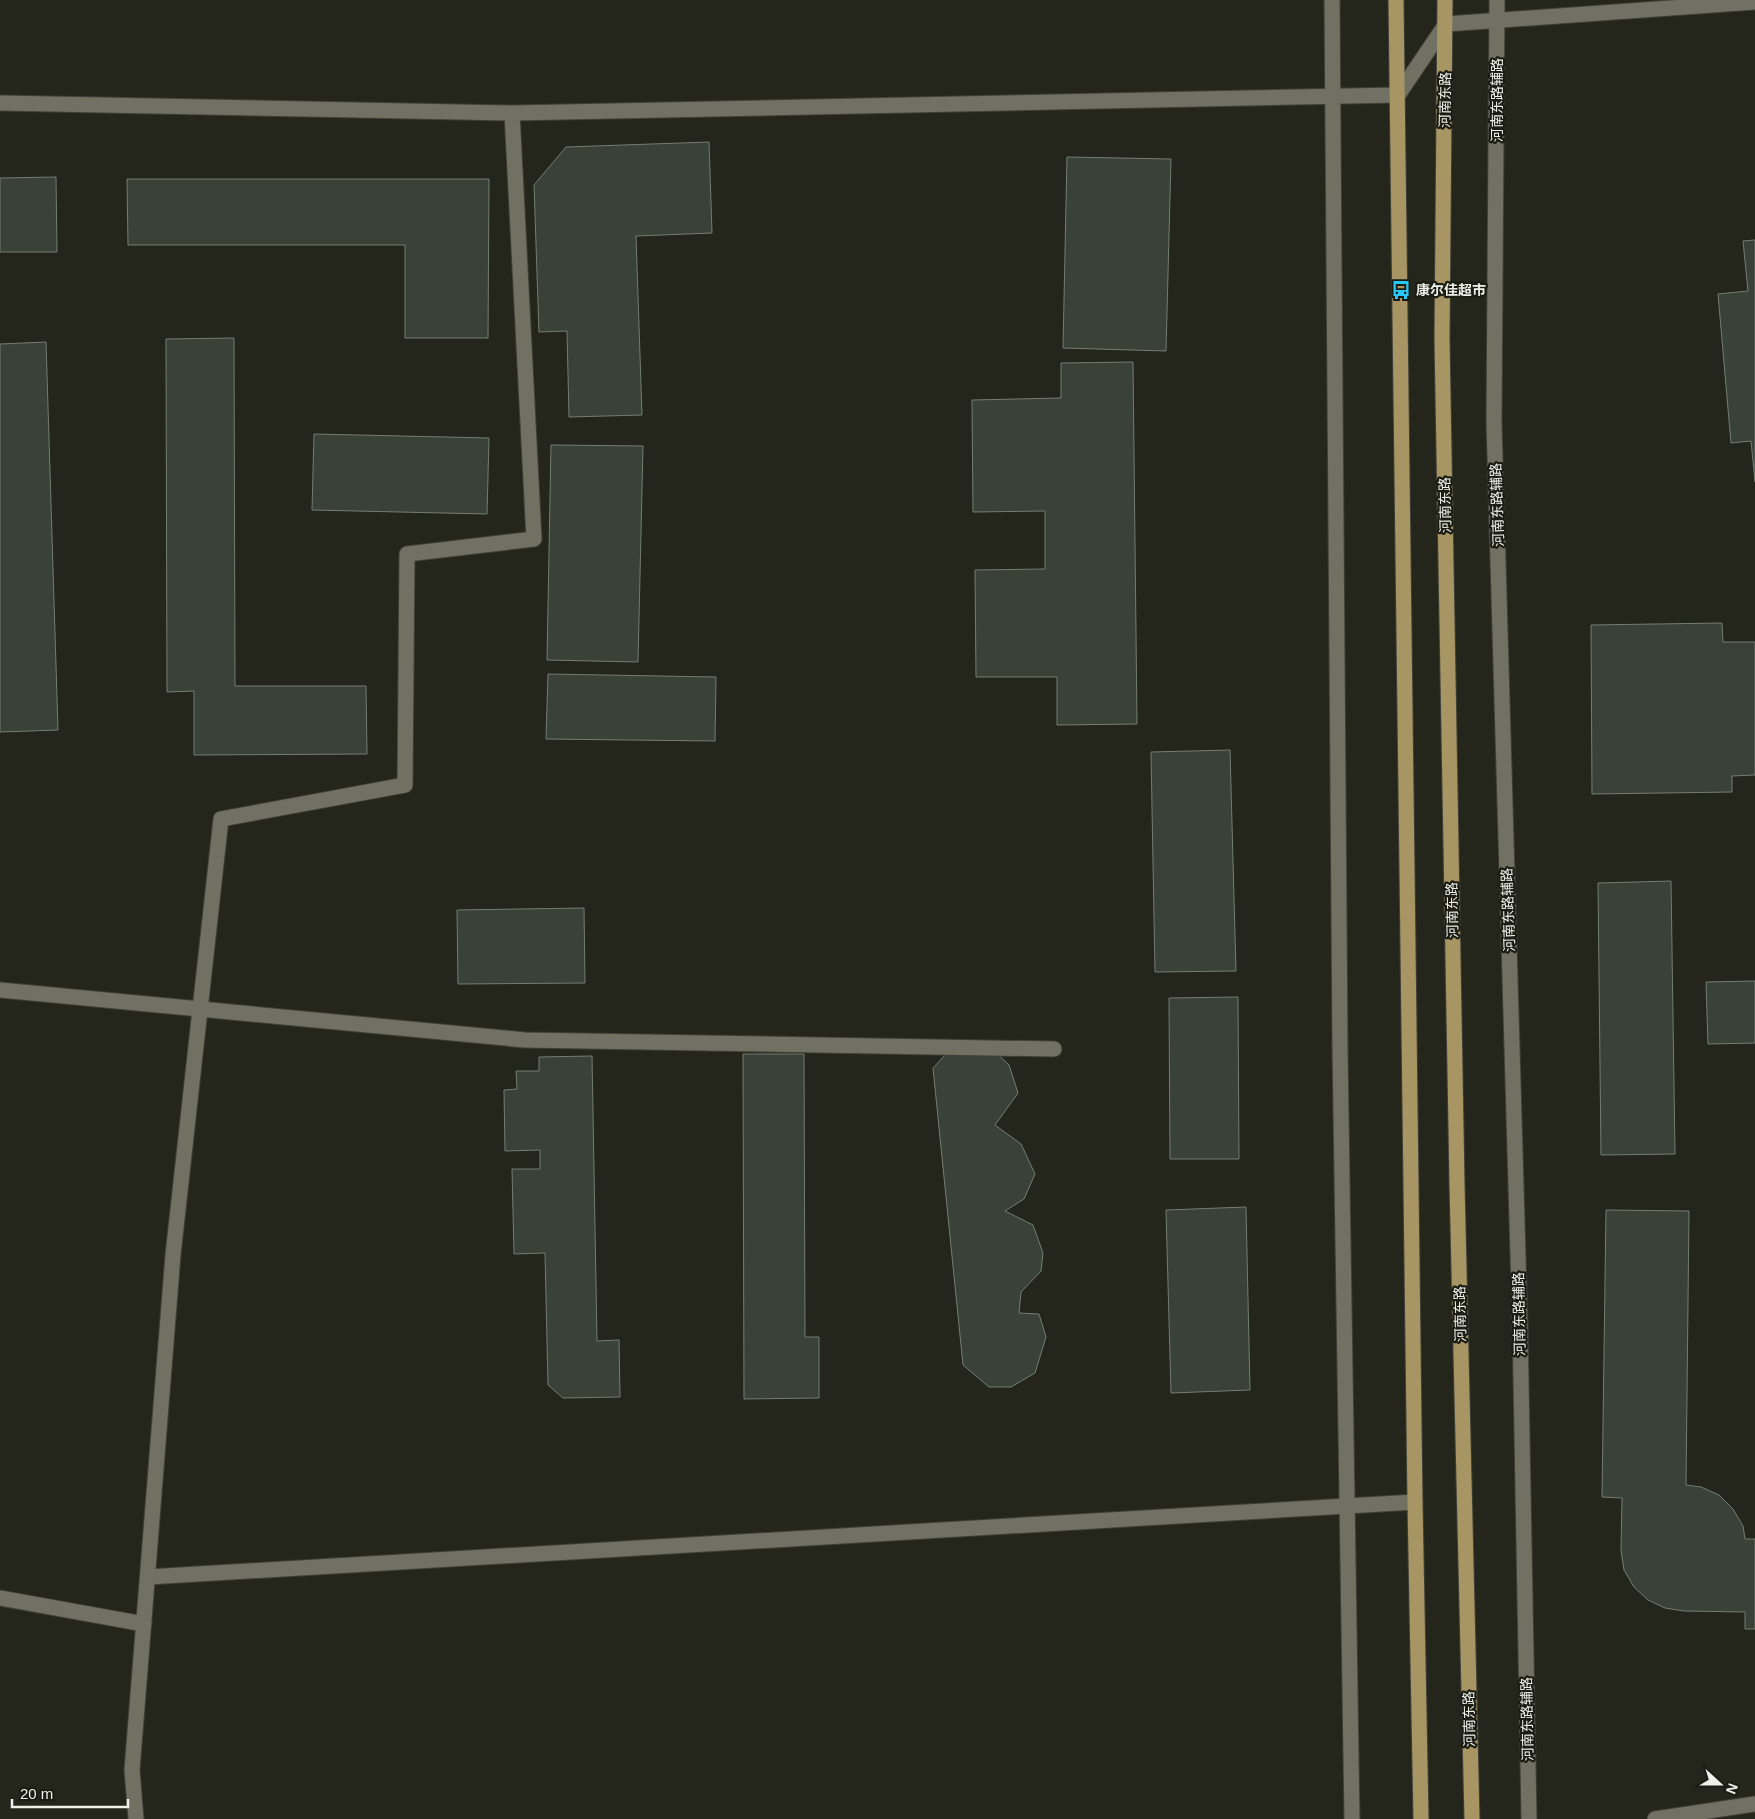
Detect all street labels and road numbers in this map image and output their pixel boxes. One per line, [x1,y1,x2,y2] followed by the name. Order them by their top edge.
[1489,58,1505,142] street label: 河南东路辅路
[1437,72,1453,128] street label: 河南东路
[1488,463,1506,547] street label: 河南东路辅路
[1437,477,1453,533] street label: 河南东路
[1499,868,1517,952] street label: 河南东路辅路
[1444,882,1460,938] street label: 河南东路
[1510,1272,1528,1356] street label: 河南东路辅路
[1452,1286,1468,1342] street label: 河南东路
[1518,1677,1536,1761] street label: 河南东路辅路
[1461,1691,1477,1747] street label: 河南东路

